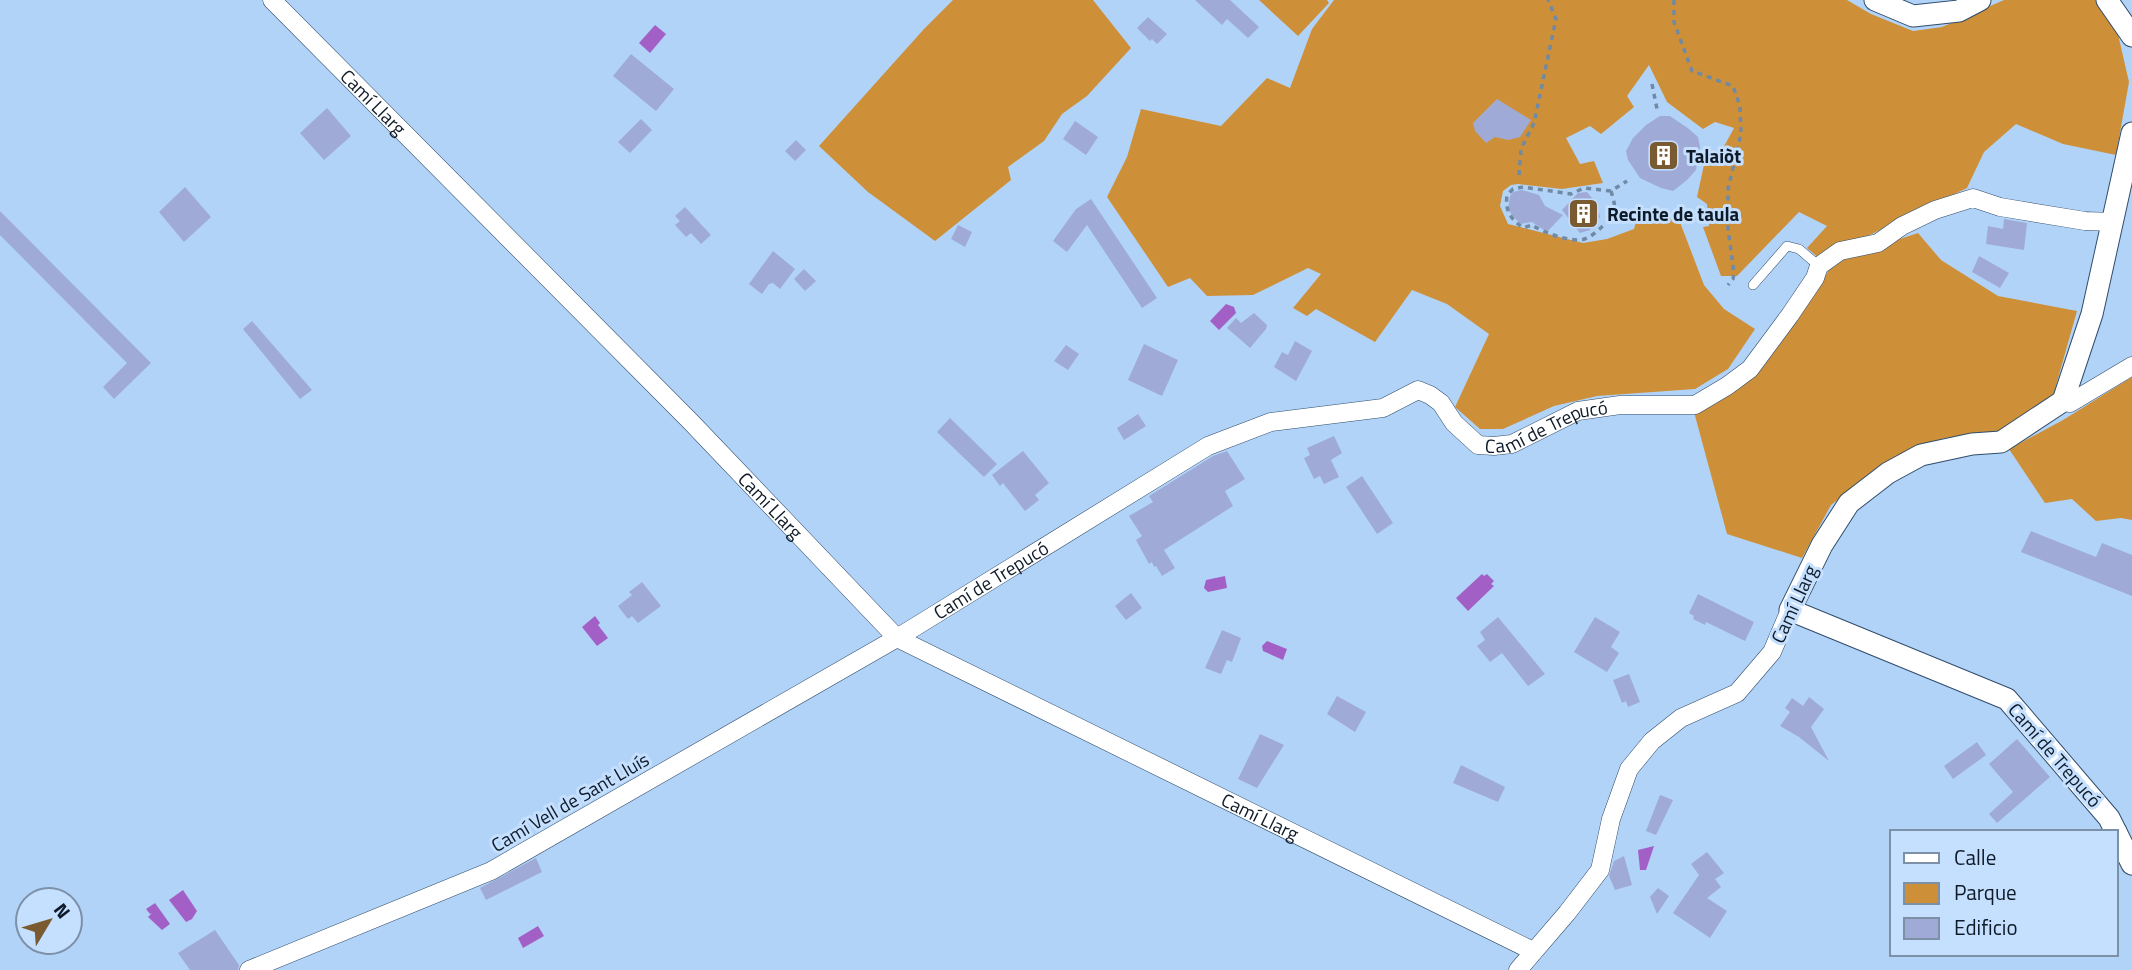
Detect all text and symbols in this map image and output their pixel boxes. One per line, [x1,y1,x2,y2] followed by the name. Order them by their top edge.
[334,62,414,142] street label: Camí Llarg
[1646,139,1680,173] building icon: Talaiòt
[1686,141,1741,170] place label: Talaiòt
[1567,197,1601,231] building icon: Recinte de taula
[1607,199,1740,228] place label: Recinte de taula
[1484,392,1609,460] street label: Camí de Trepucó
[732,465,810,545] street label: Camí Llarg
[927,533,1054,626] street label: Camí de Trepucó
[1763,560,1824,648] street label: Camí Llarg
[2002,696,2109,813] street label: Camí de Trepucó
[485,744,654,859] street label: Camí Vell de Sant Lluís
[1217,785,1304,848] street label: Camí Llarg
[1890,830,2118,956] legend
[1954,841,1996,873] text: Calle
[1954,876,2017,908] text: Parque
[14,886,84,956] north arrow
[47,896,78,924] text: N
[1954,911,2018,943] text: Edificio

